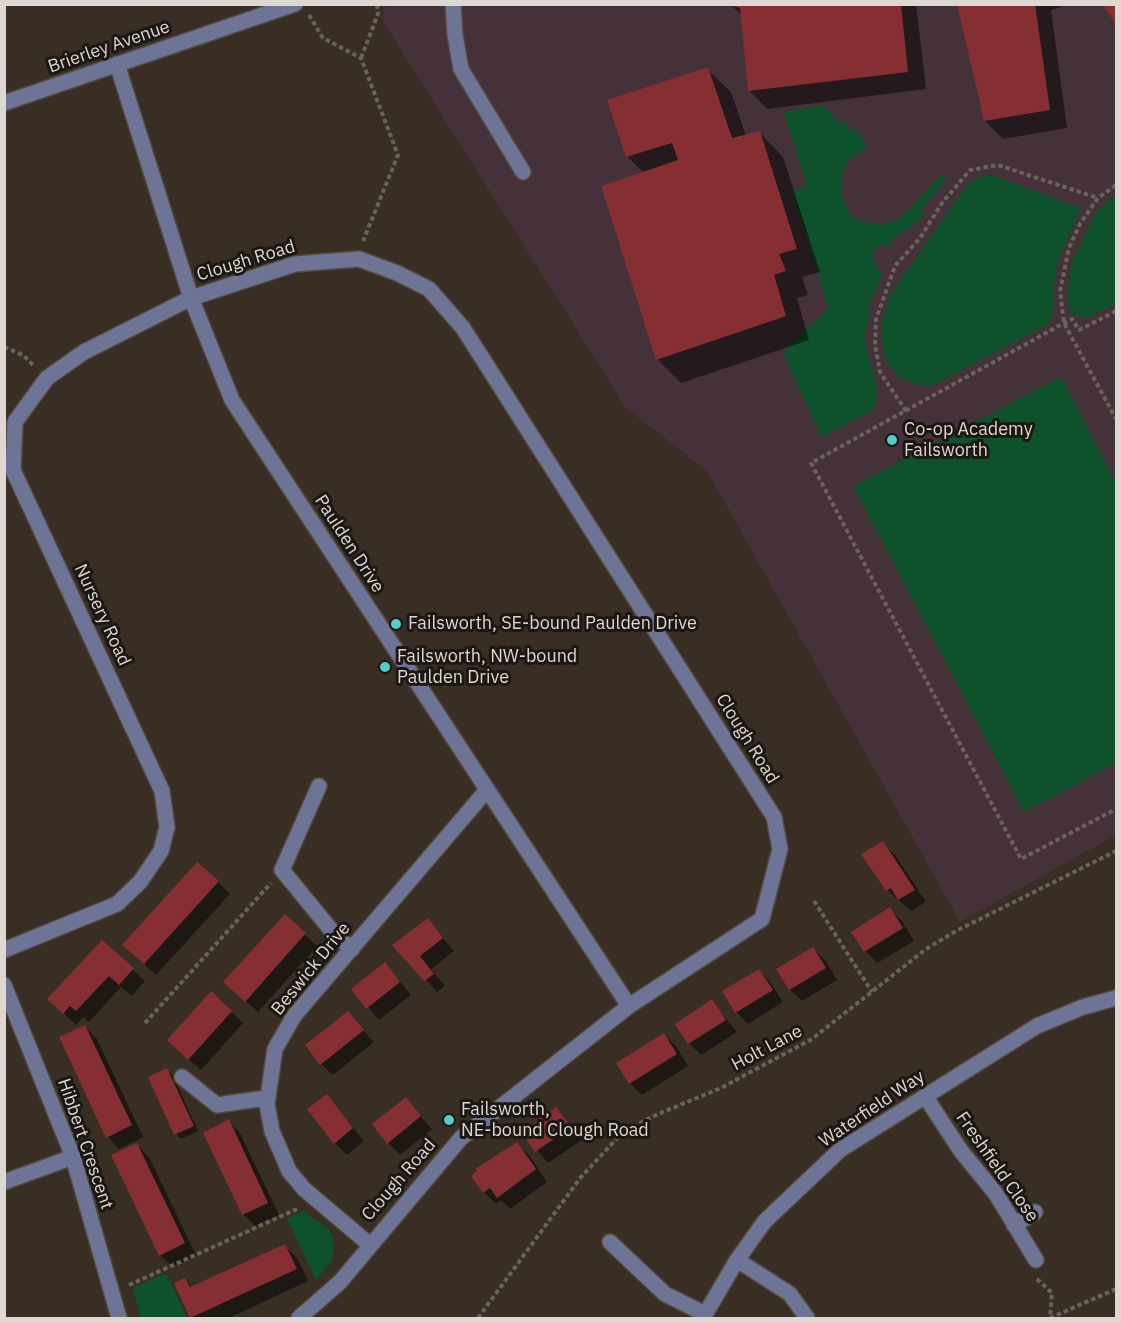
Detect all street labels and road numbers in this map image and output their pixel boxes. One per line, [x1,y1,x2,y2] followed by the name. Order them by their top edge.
[45,16,173,78] street label: Brierley Avenue
[194,236,298,286] street label: Clough Road
[309,491,389,597] street label: Paulden Drive
[69,561,135,669] street label: Nursery Road
[711,690,783,788] street label: Clough Road
[267,918,355,1020] street label: Beswick Drive
[728,1020,806,1076] street label: Holt Lane
[815,1066,929,1152] street label: Waterfield Way
[52,1076,118,1212] street label: Hibbert Crescent
[951,1108,1043,1226] street label: Freshfield Close
[357,1135,441,1225] street label: Clough Road

